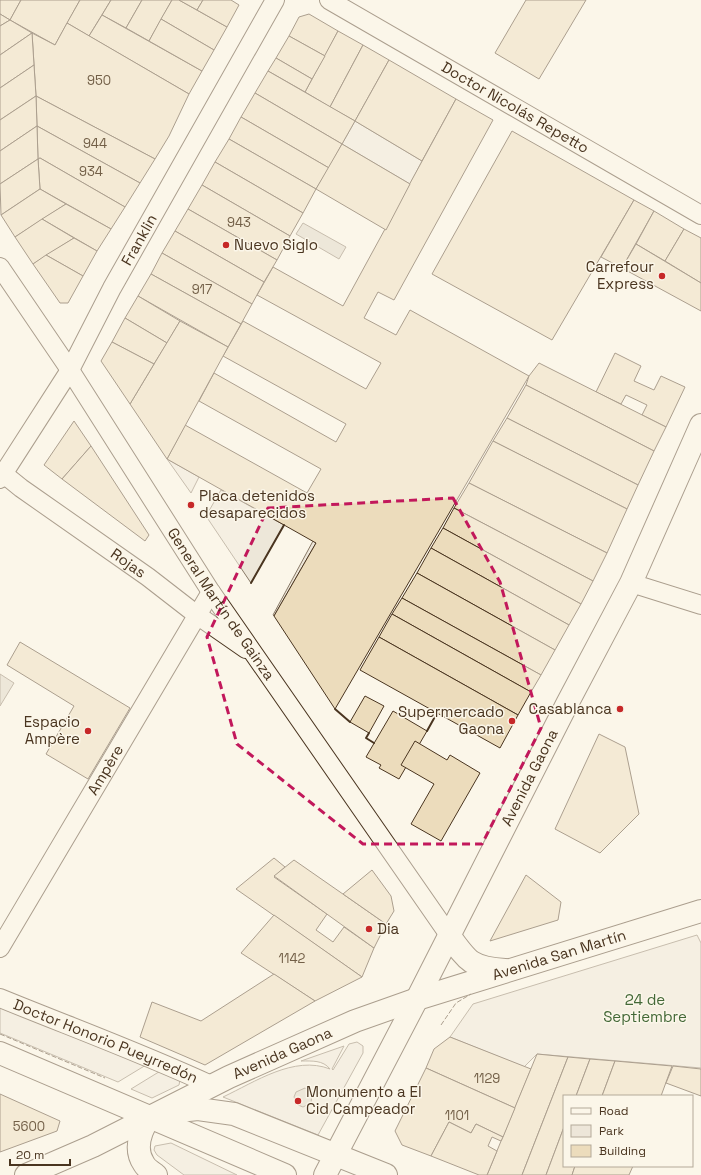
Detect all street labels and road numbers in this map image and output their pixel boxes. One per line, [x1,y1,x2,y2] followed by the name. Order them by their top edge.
[438,57,593,157] street label: Doctor Nicolás Repetto
[117,211,161,269] street label: Franklin
[164,524,279,684] street label: General Martín de Gainza
[107,544,150,582] street label: Rojas
[497,725,562,829] street label: Avenida Gaona
[83,741,127,798] street label: Ampère
[490,925,628,984] street label: Avenida San Martín
[11,994,201,1087] street label: Doctor Honorio Pueyrredón
[230,1022,335,1083] street label: Avenida Gaona

